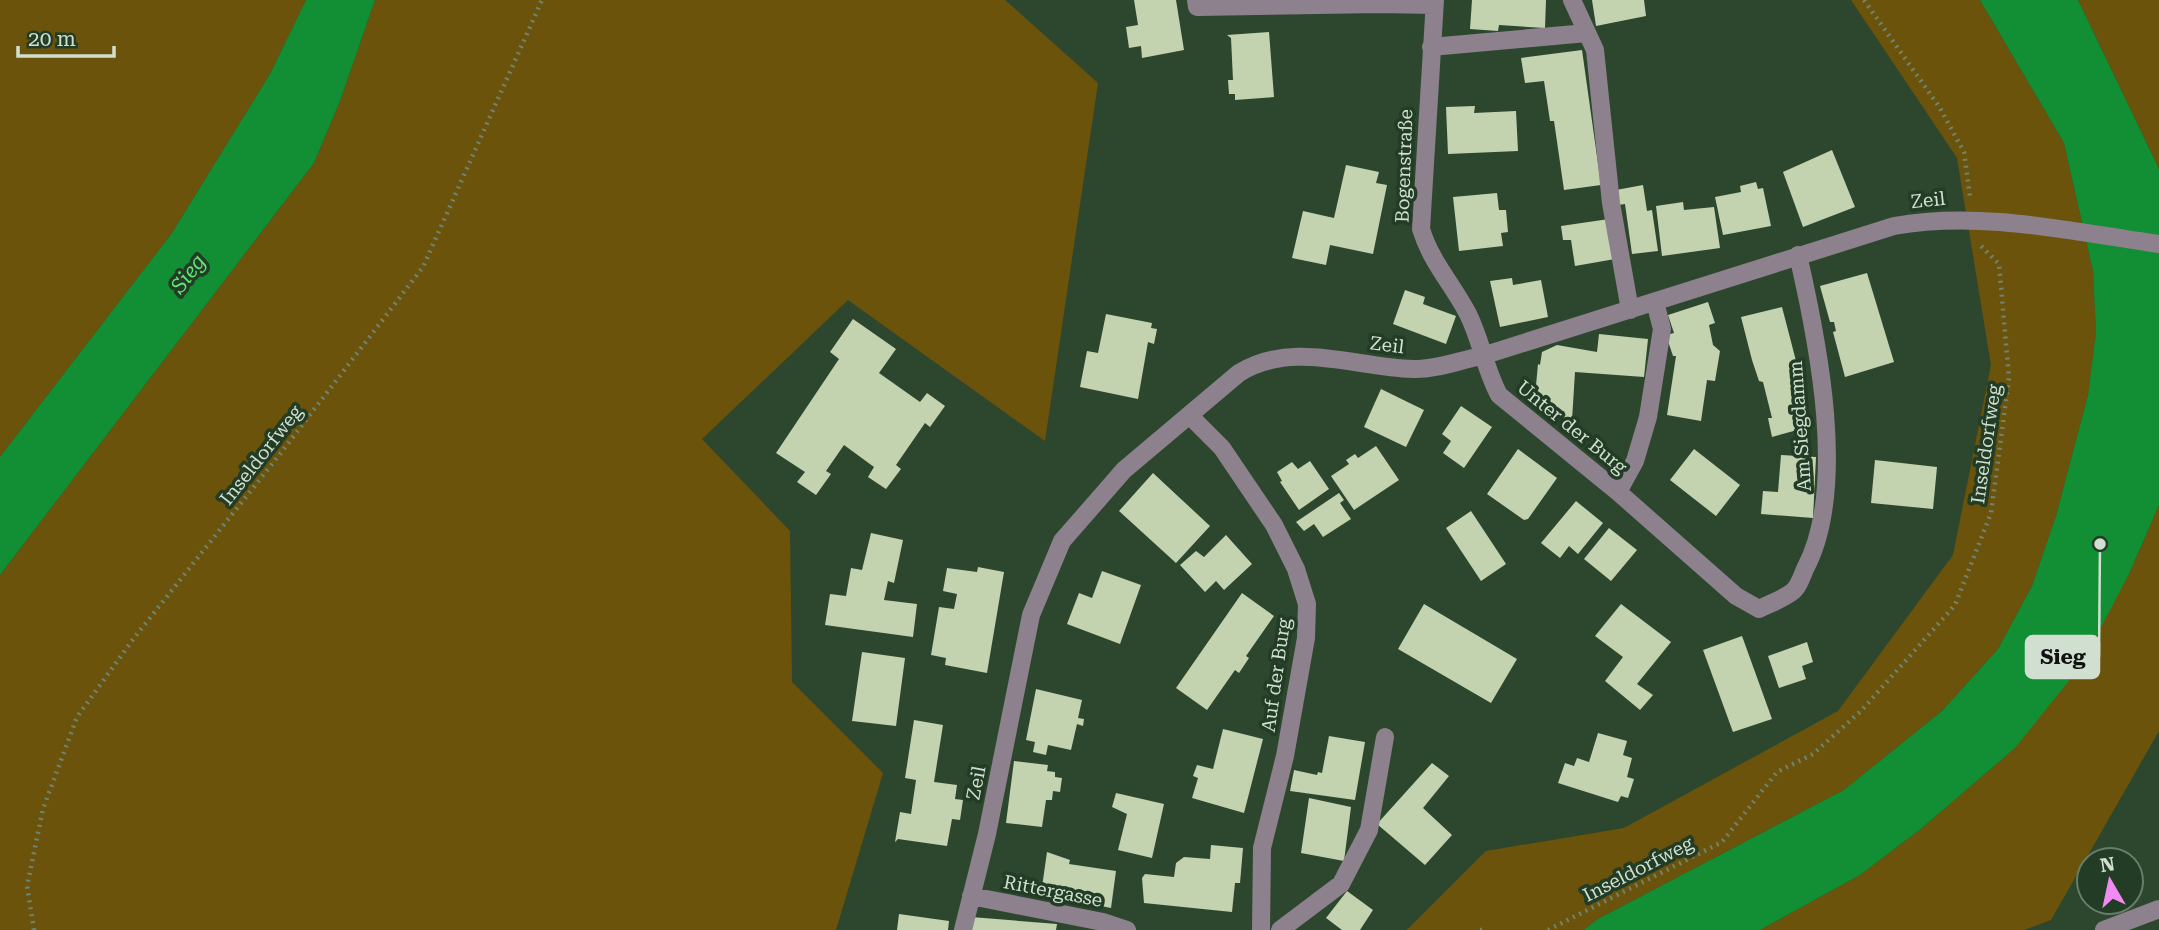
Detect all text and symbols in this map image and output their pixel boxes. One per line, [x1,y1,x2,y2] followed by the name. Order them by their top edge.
[18,14,114,58] scale bar
[28,27,76,51] text: 20 m
[1391,109,1417,223] street label: Bogenstraße
[1910,187,1946,213] street label: Zeil
[165,250,210,299] water label: Sieg
[1369,331,1406,359] street label: Zeil
[1784,360,1816,492] street label: Am Siegdamm
[1512,376,1632,479] street label: Unter der Burg
[1966,383,2006,505] street label: Inseldorfweg
[215,400,307,510] street label: Inseldorfweg
[1257,616,1295,734] street label: Auf der Burg
[2026,636,2099,678] callout: Sieg
[2040,645,2086,669] text: Sieg
[961,764,991,802] street label: Zeil
[1579,831,1697,907] street label: Inseldorfweg
[2075,846,2145,916] north arrow
[2098,852,2117,877] text: N
[1001,870,1105,912] street label: Rittergasse

